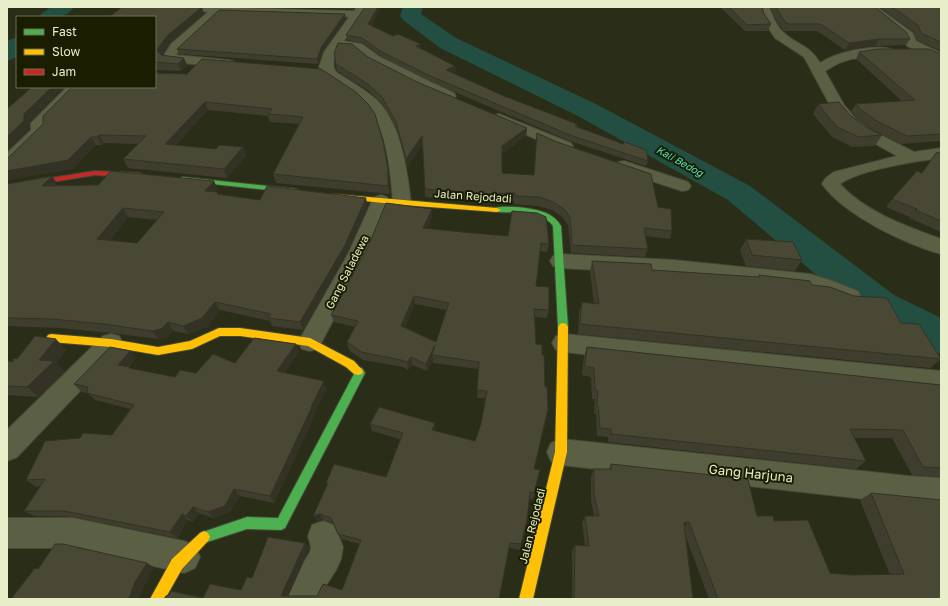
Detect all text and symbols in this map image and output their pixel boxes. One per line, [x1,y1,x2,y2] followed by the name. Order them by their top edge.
[16,16,156,88] legend
[52,24,77,39] text: Fast
[52,44,80,59] text: Slow
[52,64,76,79] text: Jam
[654,143,706,180] water label: Kali Bedog
[434,186,512,205] street label: Jalan Rejodadi
[322,233,371,311] street label: Gang Saladewa
[708,461,794,485] street label: Gang Harjuna
[516,487,547,565] street label: Jalan Rejodadi

